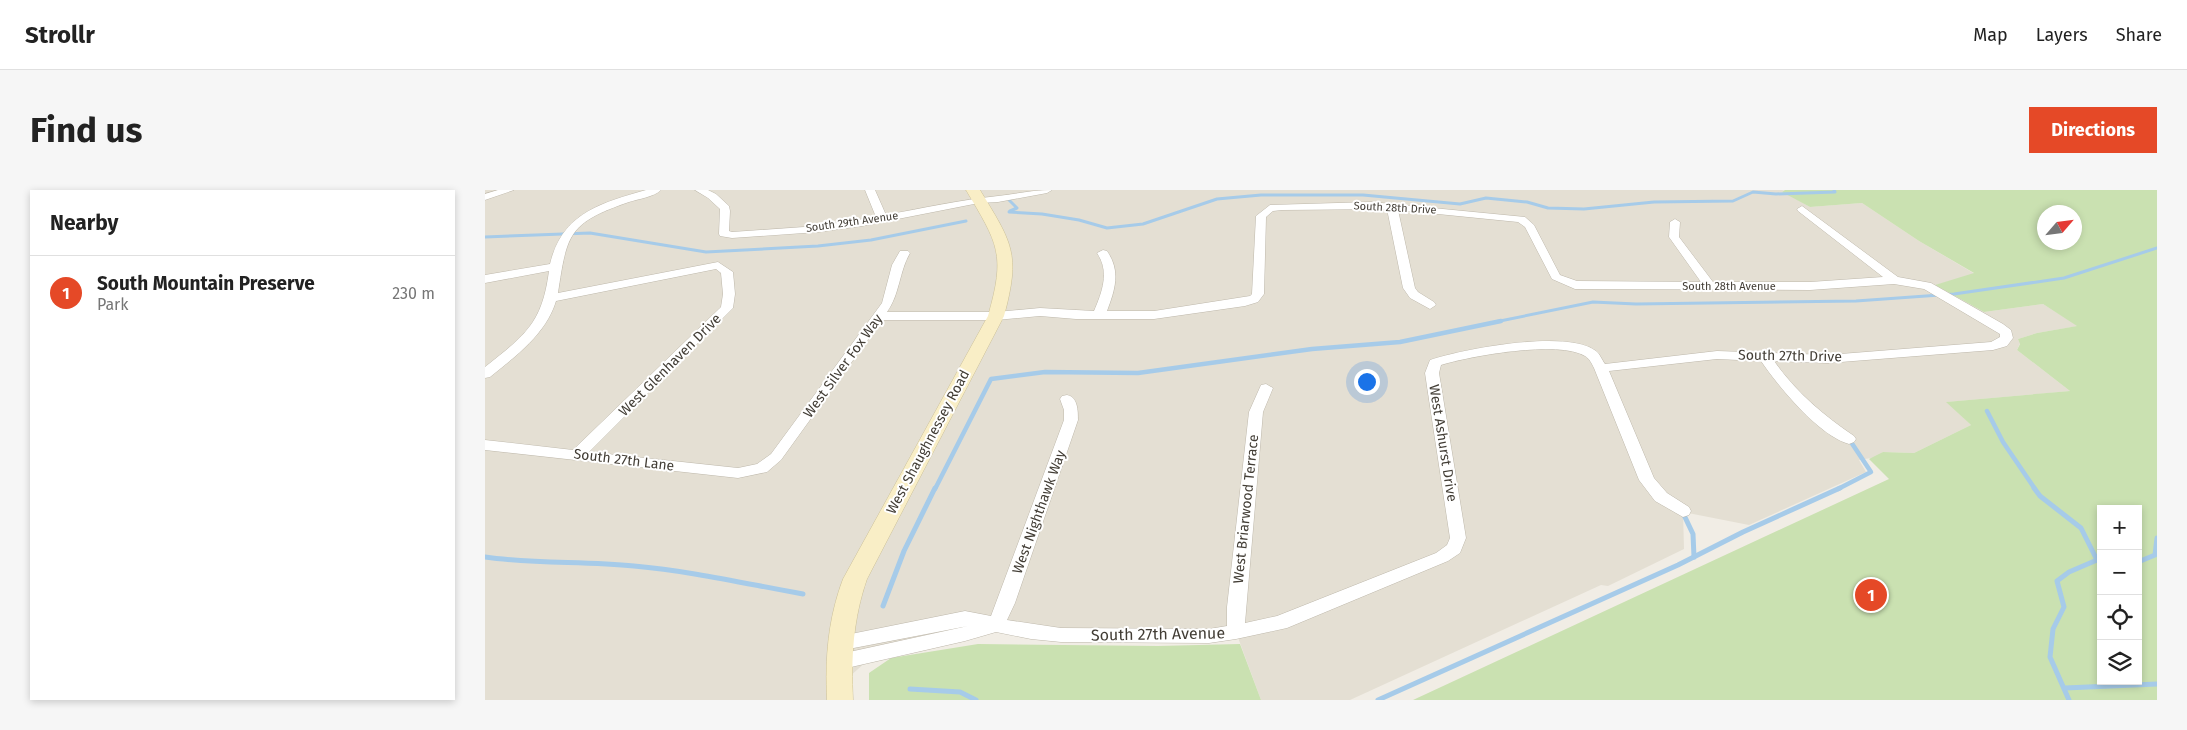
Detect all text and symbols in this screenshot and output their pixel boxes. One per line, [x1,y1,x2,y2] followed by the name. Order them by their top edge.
[25,21,95,49] text: Strollr
[1973,24,2008,46] text: Map
[2036,24,2088,46] text: Layers
[2116,24,2162,46] text: Share
[2029,107,2157,153] button: Directions
[30,109,142,151] text: Find us
[1353,199,1437,217] street label: South 28th Drive
[2037,205,2082,250] north arrow
[805,209,899,235] street label: South 29th Avenue
[50,210,118,236] text: Nearby
[97,272,315,295] text: South Mountain Preserve
[1682,280,1776,293] street label: South 28th Avenue
[62,284,70,303] text: 1
[392,284,435,303] text: 230 m
[97,295,129,314] text: Park
[615,310,725,420] street label: West Glenhaven Drive
[800,311,886,421] street label: West Silver Fox Way
[1738,347,1842,365] street label: South 27th Drive
[883,367,973,517] street label: West Shaughnessey Road
[1354,369,1380,395] your location
[1425,383,1461,503] street label: West Ashurst Drive
[1230,434,1262,584] street label: West Briarwood Terrace
[573,445,675,475] street label: South 27th Lane
[1009,448,1069,576] street label: West Nighthawk Way
[2097,505,2142,685] map controls
[2097,505,2142,550] button: +
[2097,550,2142,595] button: −
[1855,576,1887,614] pin: 1
[2097,595,2142,640] button: locate
[1091,623,1225,645] street label: South 27th Avenue
[2097,640,2142,685] button: layers

